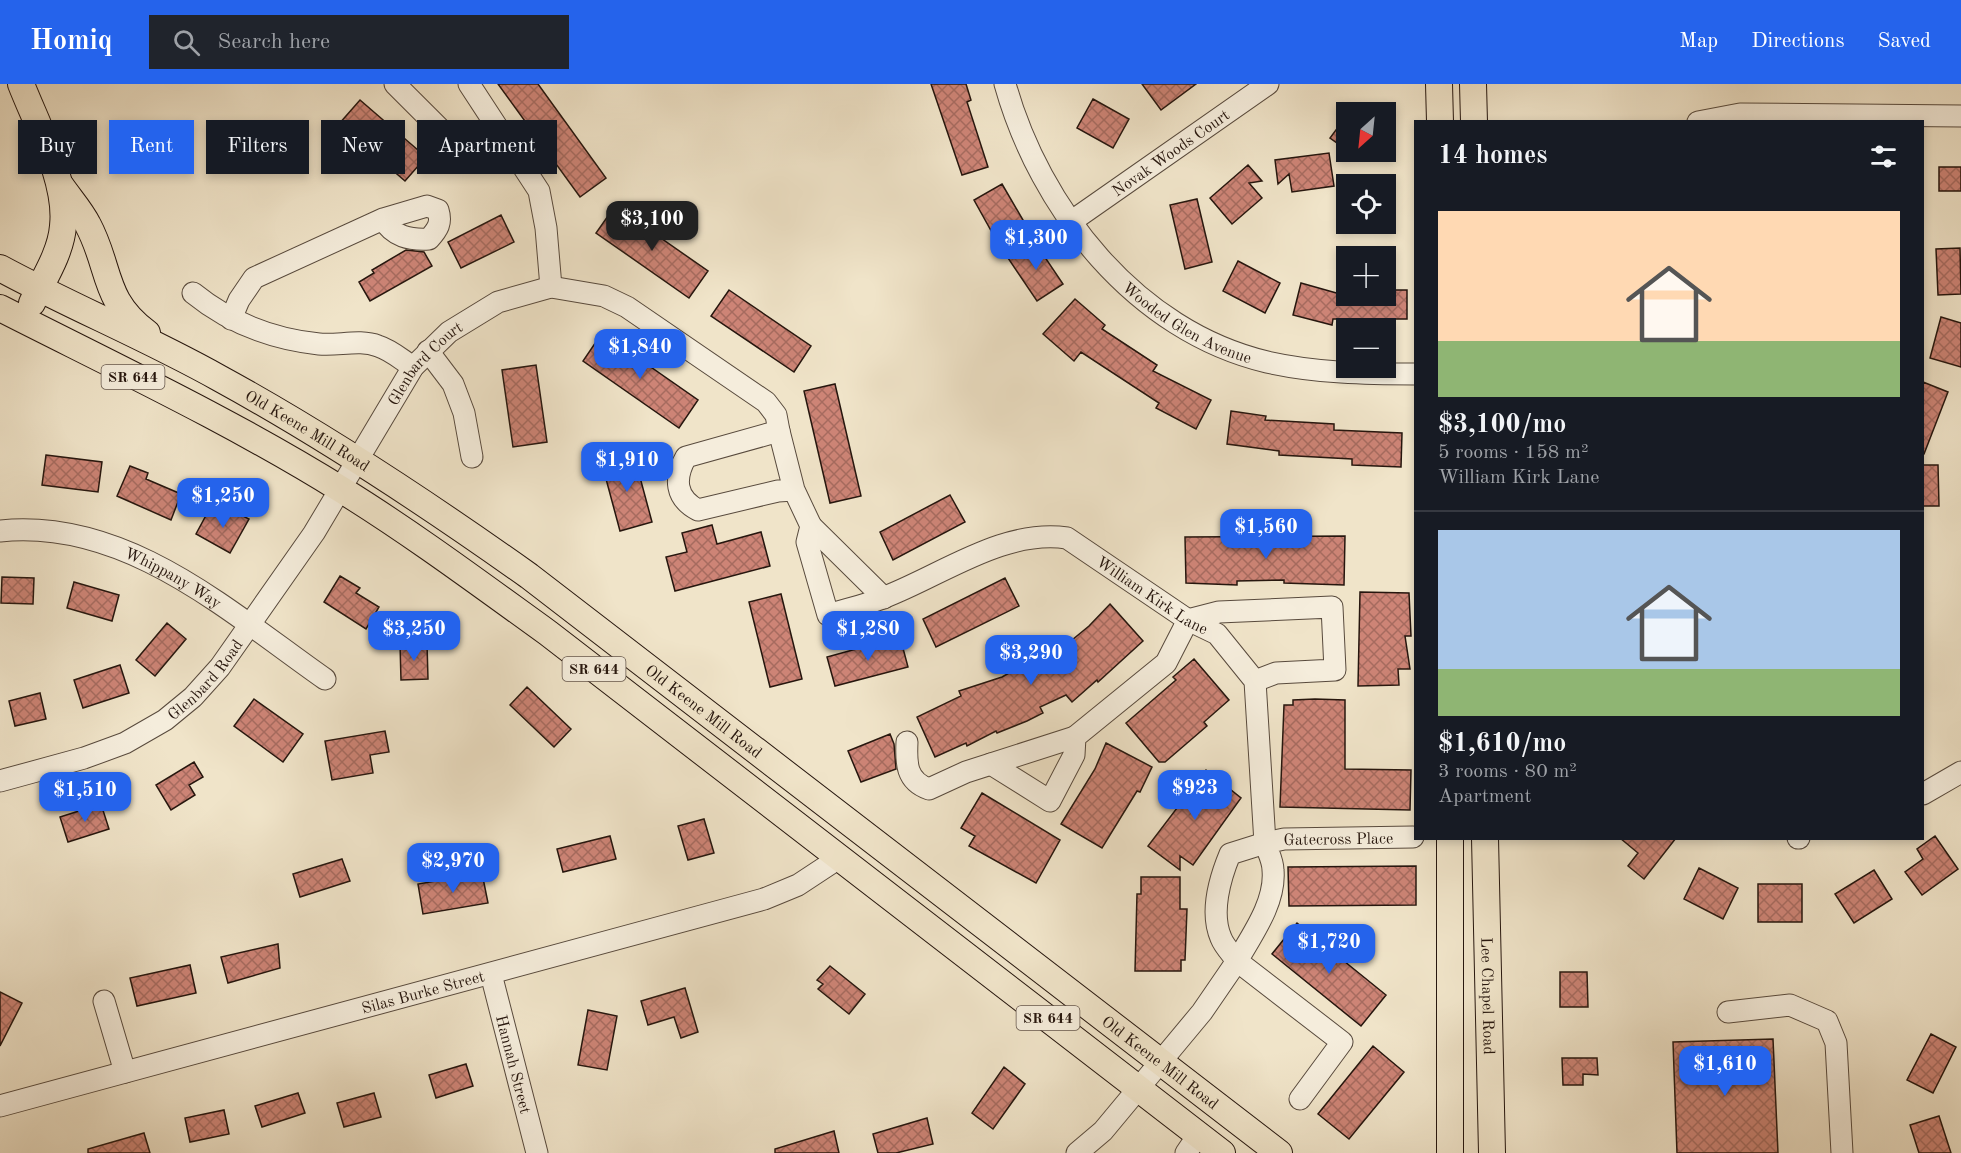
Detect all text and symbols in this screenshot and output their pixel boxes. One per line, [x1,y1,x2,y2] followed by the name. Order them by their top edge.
[149,15,569,69] search box
[170,26,203,59] icon: search
[30,28,113,56] text: Homiq
[218,31,330,53] text: Search here
[1679,31,1718,52] text: Map
[1751,31,1845,52] text: Directions
[1878,31,1931,52] text: Saved
[1336,102,1396,162] north arrow
[1336,102,1396,378] map controls
[1110,107,1233,200] street label: Novak Woods Court
[18,120,97,174] chip: Buy
[109,120,194,174] chip: Rent
[206,120,309,174] chip: Filters
[321,120,405,174] chip: New
[417,120,557,174] chip: Apartment
[1867,140,1900,173] icon: filters
[1438,143,1547,169] text: 14 homes
[1336,174,1396,234] button: locate
[603,201,701,252] pin: $3,100
[620,210,684,230] text: $3,100
[987,220,1085,271] pin: $1,300
[1004,229,1068,249] text: $1,300
[1336,246,1396,306] button: +
[1615,250,1723,358] icon: home
[1119,280,1253,367] street label: Wooded Glen Avenue
[1336,318,1396,378] button: −
[386,320,466,409] street label: Glenbard Court
[591,329,689,380] pin: $1,840
[608,338,672,358] text: $1,840
[102,365,164,389] road number: SR 644
[242,388,372,475] street label: Old Keene Mill Road
[1438,412,1566,438] text: $3,100/mo
[578,442,676,493] pin: $1,910
[1438,443,1588,463] text: 5 rooms · 158 m²
[595,451,659,471] text: $1,910
[1438,468,1599,488] text: William Kirk Lane
[174,478,272,529] pin: $1,250
[191,487,255,507] text: $1,250
[1217,509,1315,560] pin: $1,560
[1234,518,1298,538] text: $1,560
[122,546,224,613] street label: Whippany Way
[1093,554,1210,638] street label: William Kirk Lane
[1615,569,1723,677] icon: home
[365,611,463,662] pin: $3,250
[819,611,917,662] pin: $1,280
[382,620,446,640] text: $3,250
[836,620,900,640] text: $1,280
[982,635,1080,686] pin: $3,290
[166,637,247,724] street label: Glenbard Road
[999,644,1063,664] text: $3,290
[562,657,626,681] road number: SR 644
[642,663,764,762] street label: Old Keene Mill Road
[1438,731,1566,757] text: $1,610/mo
[1438,762,1577,782] text: 3 rooms · 80 m²
[1159,770,1231,821] pin: $923
[36,772,134,823] pin: $1,510
[1172,779,1218,799] text: $923
[53,781,117,801] text: $1,510
[1438,787,1532,807] text: Apartment
[1283,831,1393,849] street label: Gatecross Place
[404,843,502,894] pin: $2,970
[421,852,485,872] text: $2,970
[1280,924,1378,975] pin: $1,720
[1297,933,1361,953] text: $1,720
[1477,937,1496,1055] street label: Lee Chapel Road
[360,969,487,1018] street label: Silas Burke Street
[1016,1006,1080,1030] road number: SR 644
[492,1013,533,1116] street label: Hannah Street
[1098,1014,1221,1113] street label: Old Keene Mill Road
[1676,1046,1774,1097] pin: $1,610
[1693,1055,1757,1075] text: $1,610

